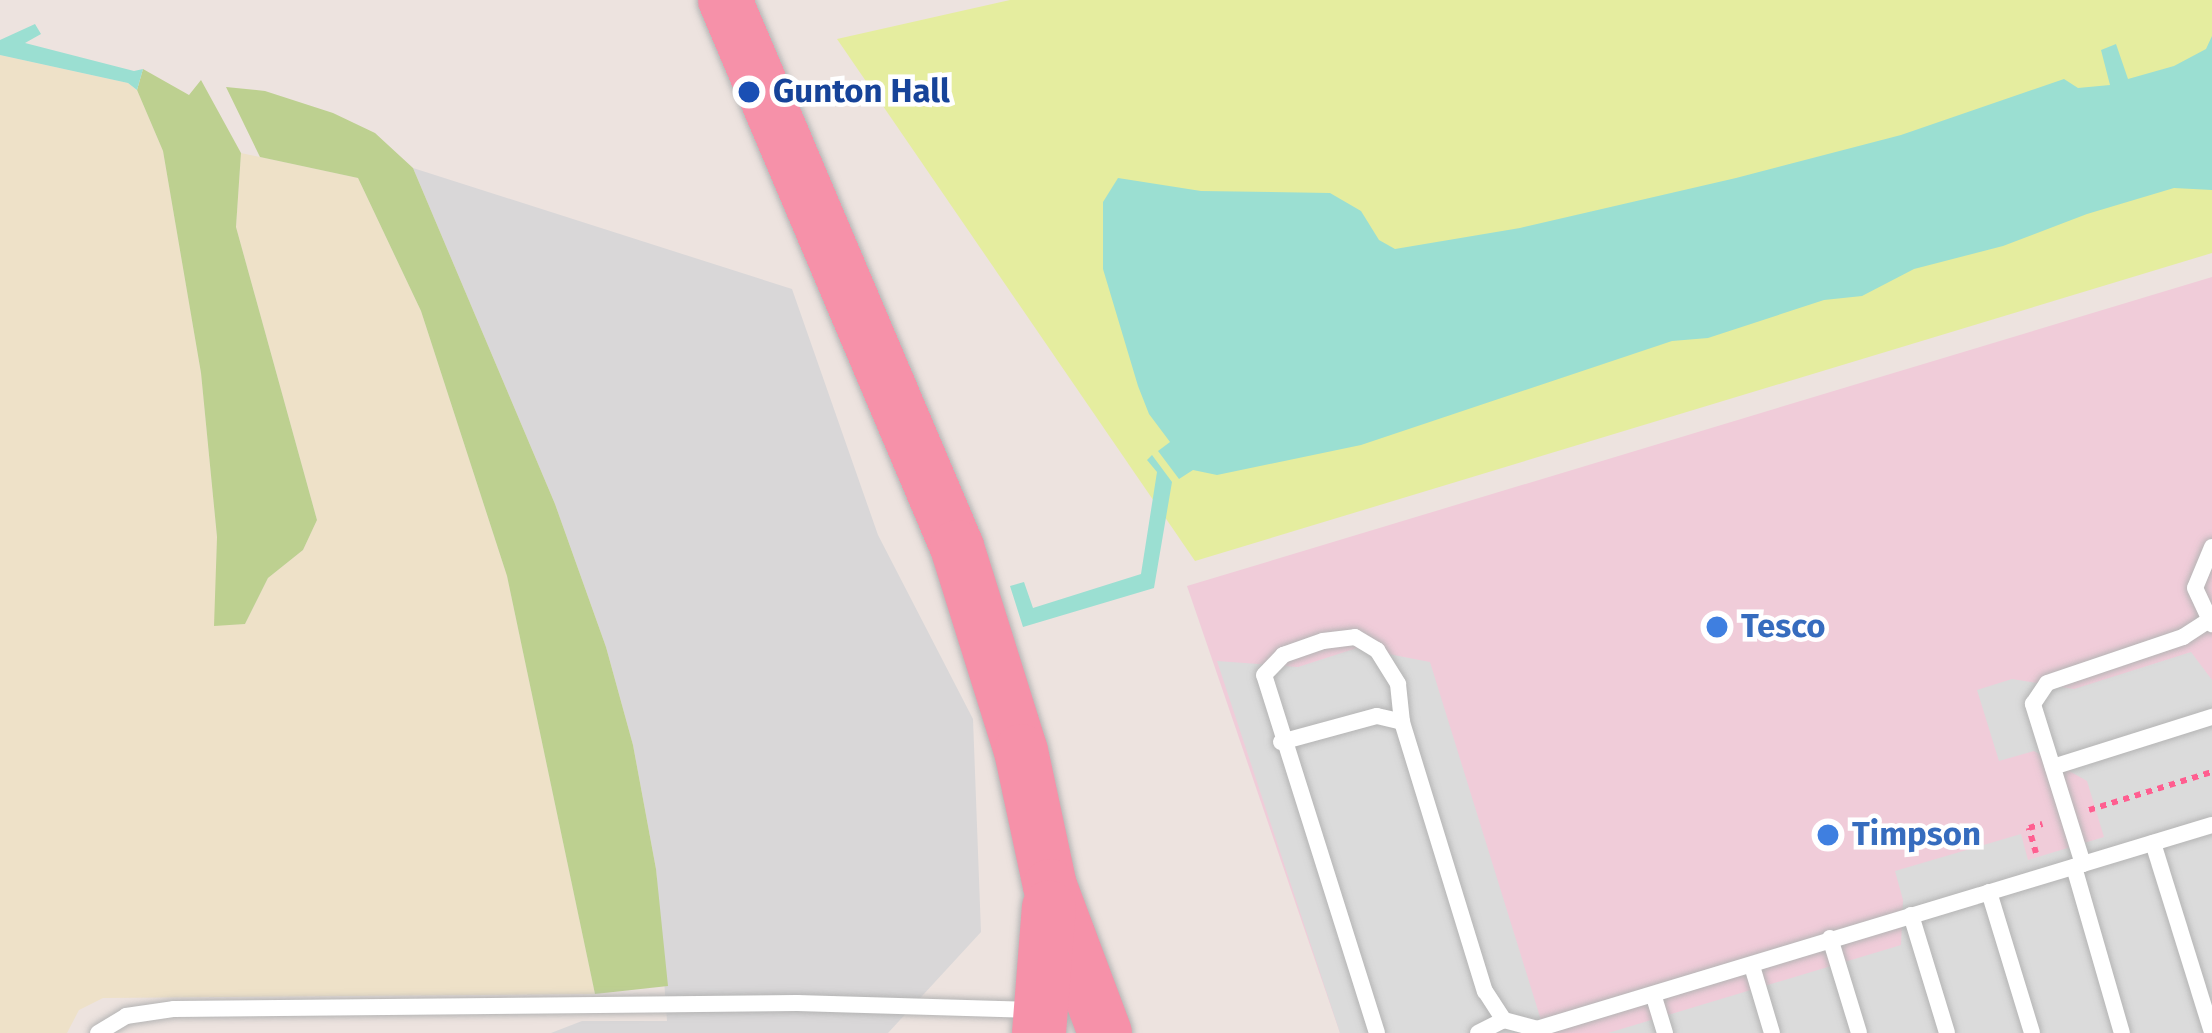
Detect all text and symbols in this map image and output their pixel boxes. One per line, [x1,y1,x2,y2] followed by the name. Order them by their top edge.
[773,72,950,112] place label: Gunton Hall
[736,79,762,105] marker: Gunton Hall
[1741,607,1826,647] place label: Tesco
[1704,614,1730,640] marker: Tesco
[1852,815,1981,855] place label: Timpson
[1815,822,1841,848] marker: Timpson

